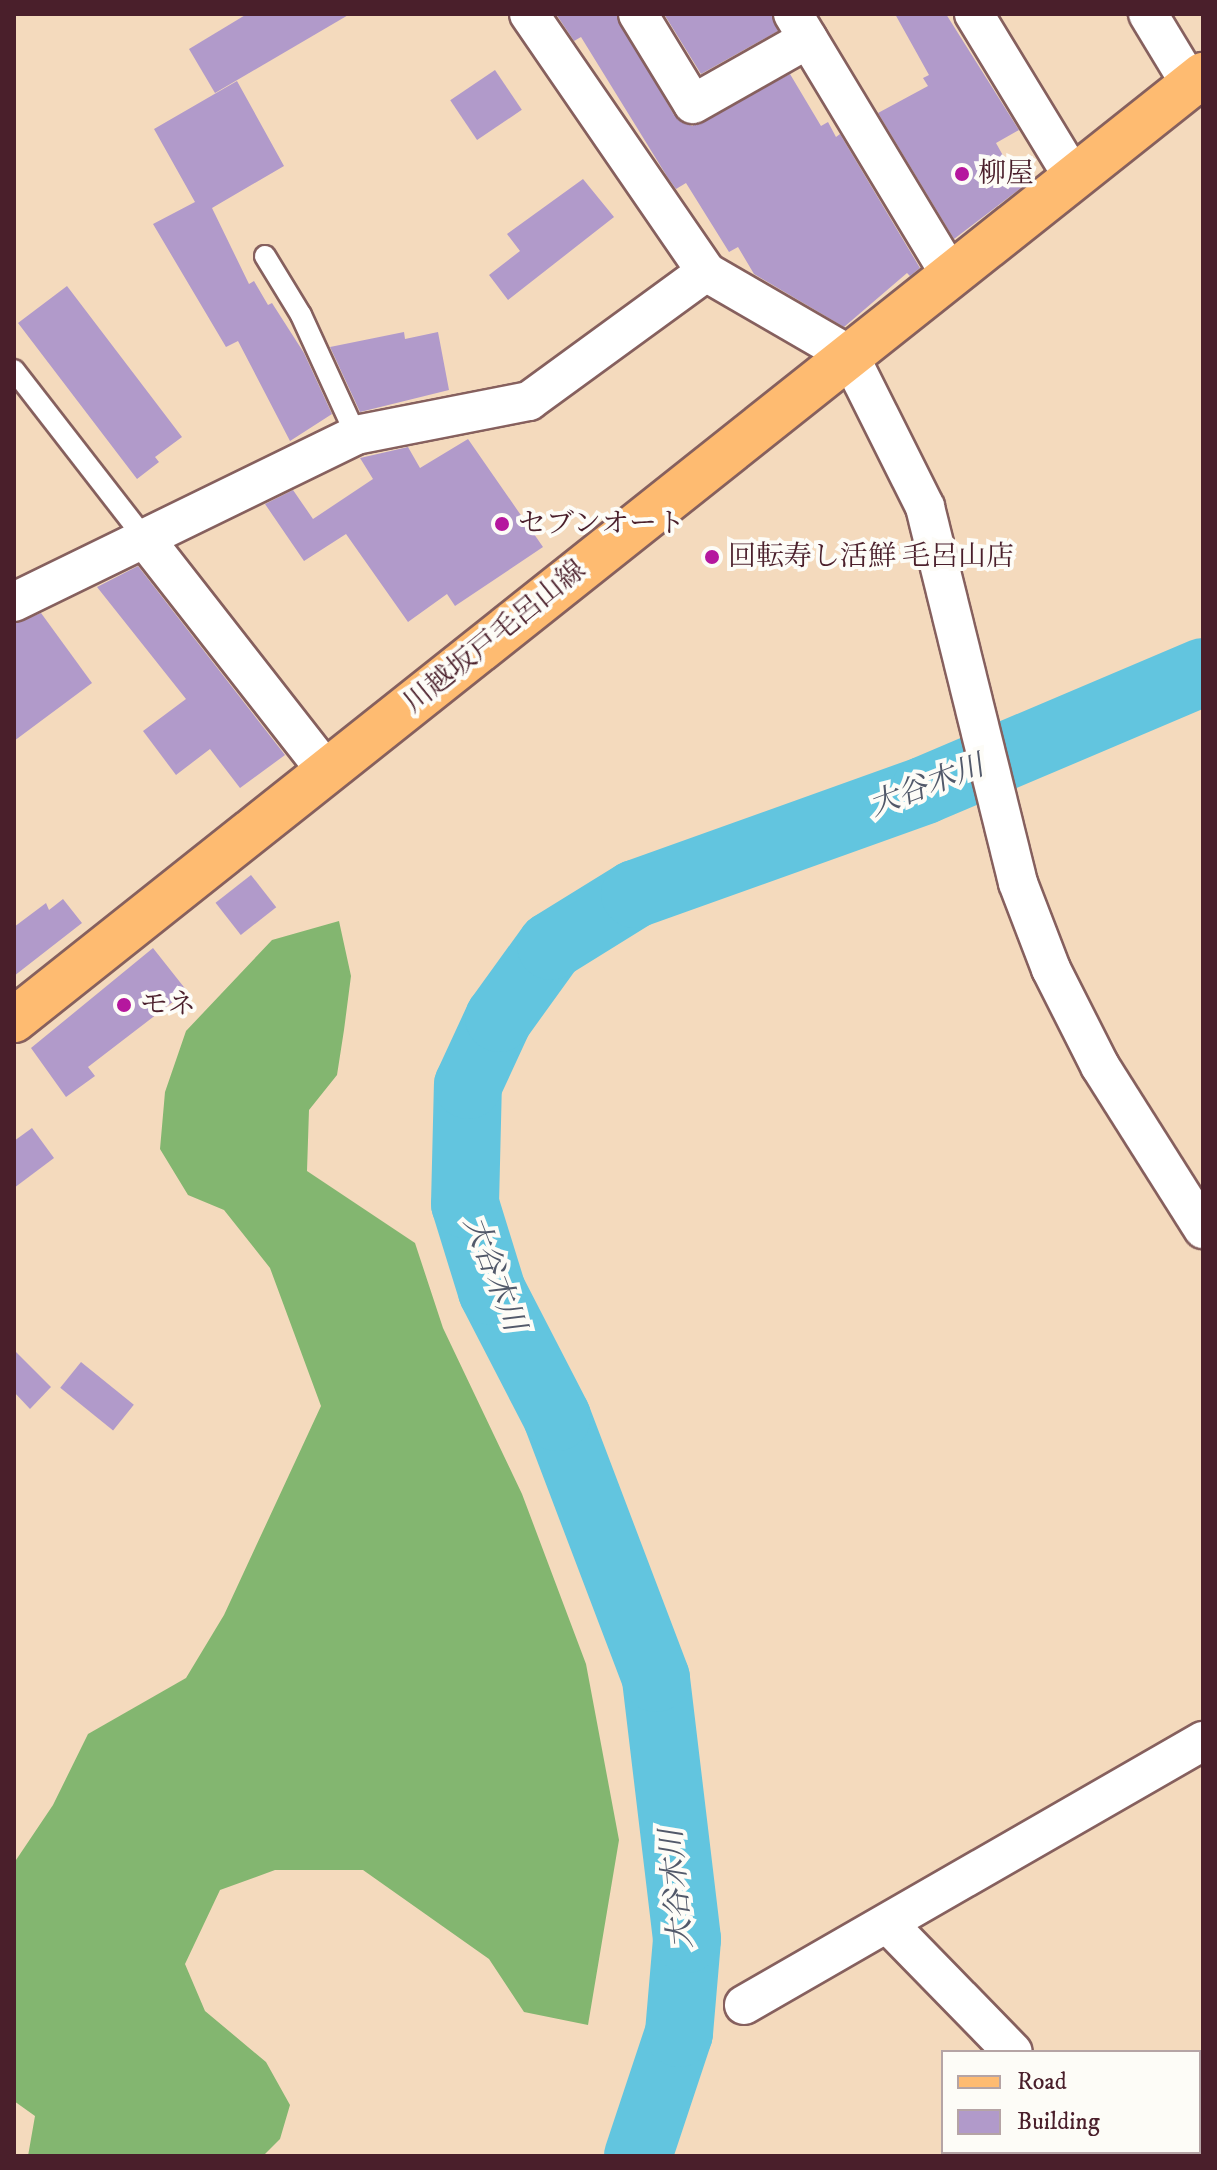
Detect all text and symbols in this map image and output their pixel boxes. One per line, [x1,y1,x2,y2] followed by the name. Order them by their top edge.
[978,157,1034,191] place label: 柳屋
[953,165,971,183] marker: 柳屋
[518,507,686,541] place label: セブンオート
[493,515,511,533] marker: セブンオート
[728,540,1014,574] place label: 回転寿し活鮮 毛呂山店
[703,548,721,566] marker: 回転寿し活鮮 毛呂山店
[397,553,593,721] street label: 川越坂戸毛呂山線
[865,749,989,825] water label: 大谷木川
[140,988,196,1022] place label: モネ
[115,996,133,1014] marker: モネ
[455,1212,531,1336] water label: 大谷木川
[655,1828,701,1950] water label: 大谷木川
[941,2050,1201,2154] legend
[1017,2067,1067,2097] text: Road
[1017,2107,1100,2137] text: Building

